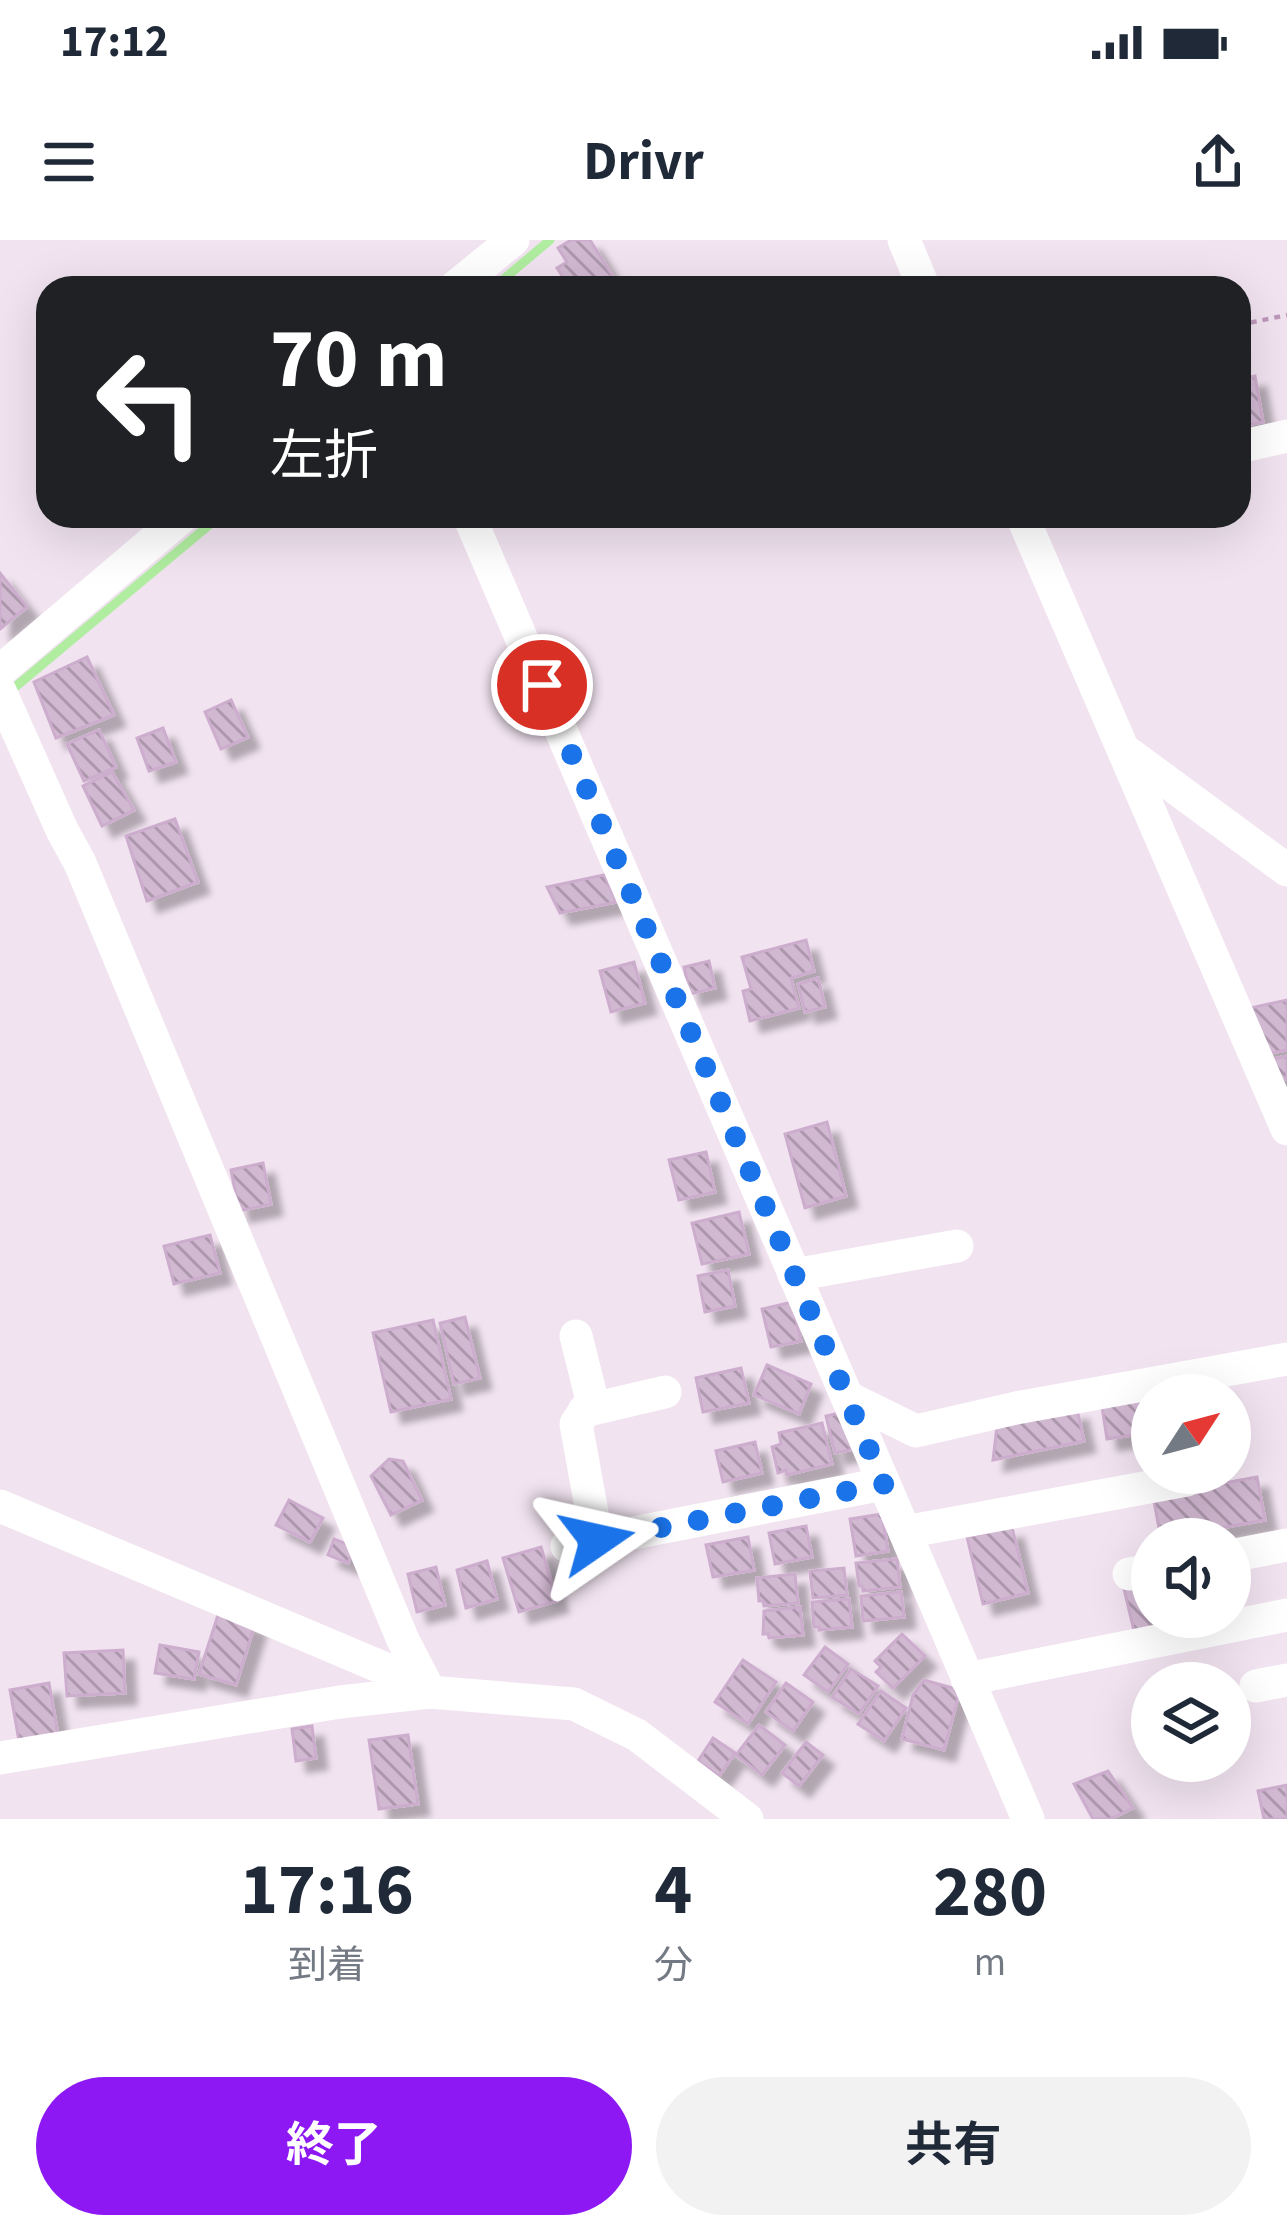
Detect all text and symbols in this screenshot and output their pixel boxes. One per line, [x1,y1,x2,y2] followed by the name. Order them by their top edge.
[60,10,169,74] text: 17:12
[583,124,704,201] text: Drivr
[36,129,102,195] icon: menu
[1185,129,1251,195] icon: share
[270,300,448,420] text: 70 m
[72,324,228,480] icon: left
[270,419,378,496] text: 左折
[491,634,593,736] pin
[509,652,575,718] icon: arrive
[1131,1374,1251,1494] north arrow
[1131,1374,1251,1782] map controls
[534,1477,660,1603] position arrow
[1131,1518,1251,1638] button: sound
[1131,1662,1251,1782] button: layers
[240,1839,414,1942] text: 17:16
[654,1839,692,1942] text: 4
[933,1841,1047,1944] text: 280
[974,1935,1006,1991] text: m
[288,1938,366,1994] text: 到着
[654,1938,693,1994] text: 分
[36,2077,632,2215] button: 終了
[656,2077,1251,2215] button: 共有

